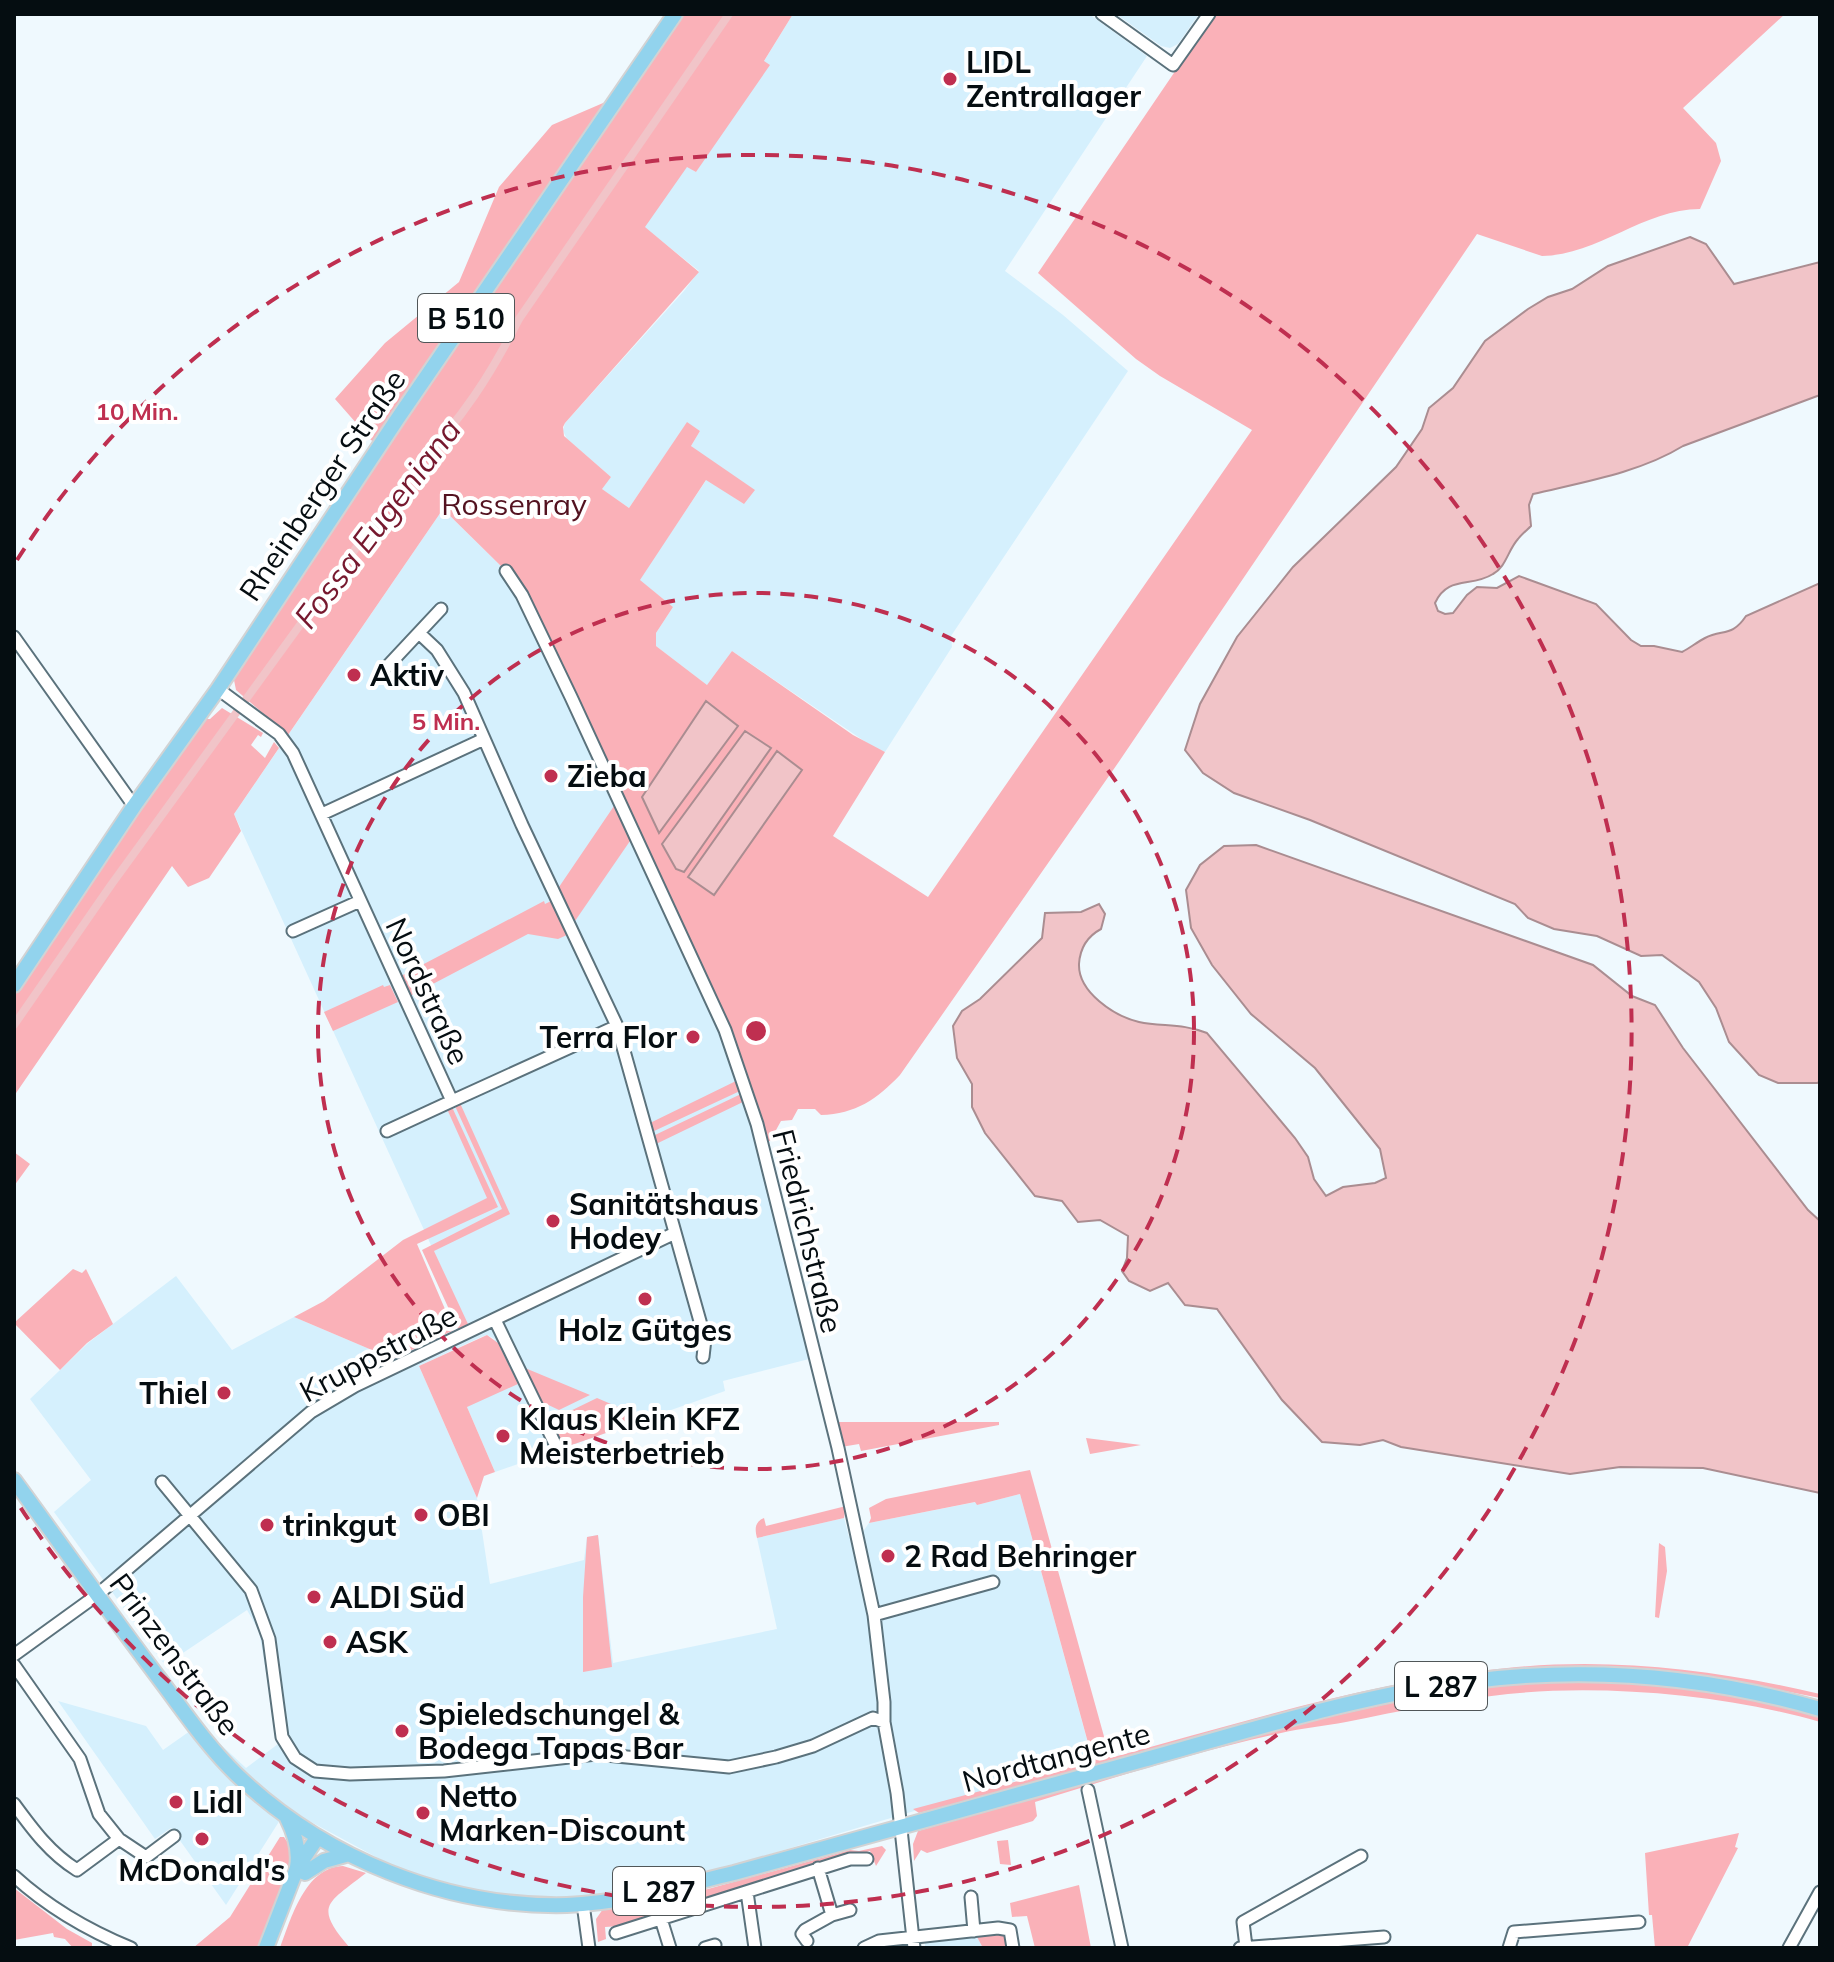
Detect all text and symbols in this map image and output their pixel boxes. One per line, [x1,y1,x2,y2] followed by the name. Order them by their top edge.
[966,43,1141,115] place label: LIDL Zentrallager
[941,70,959,88] marker: LIDL Zentrallager
[418,294,514,342] road number: B 510
[231,362,413,608] street label: Rheinberger Straße
[96,396,178,426] text: 10 Min.
[285,410,469,636] water label: Fossa Eugeniana
[441,485,587,523] park label: Rossenray
[370,656,445,694] place label: Aktiv
[345,666,363,684] marker: Aktiv
[412,706,480,736] text: 5 Min.
[567,757,647,795] place label: Zieba
[542,767,560,785] marker: Zieba
[377,912,479,1070] street label: Nordstraße
[742,1017,770,1045] centre of rings
[540,1018,677,1056] place label: Terra Flor
[684,1028,702,1046] marker: Terra Flor
[764,1125,852,1337] street label: Friedrichstraße
[569,1185,759,1257] place label: Sanitätshaus Hodey
[544,1212,562,1230] marker: Sanitätshaus Hodey
[636,1290,654,1308] marker: Holz Gütges
[293,1296,463,1410] street label: Kruppstraße
[558,1311,732,1349] place label: Holz Gütges
[139,1374,208,1412] place label: Thiel
[215,1384,233,1402] marker: Thiel
[519,1400,740,1472] place label: Klaus Klein KFZ Meisterbetrieb
[494,1427,512,1445] marker: Klaus Klein KFZ Meisterbetrieb
[437,1496,490,1534] place label: OBI
[283,1506,396,1544] place label: trinkgut
[412,1506,430,1524] marker: OBI
[258,1516,276,1534] marker: trinkgut
[904,1537,1137,1575] place label: 2 Rad Behringer
[879,1547,897,1565] marker: 2 Rad Behringer
[102,1565,248,1743] street label: Prinzenstraße
[330,1578,465,1616] place label: ALDI Süd
[305,1588,323,1606] marker: ALDI Süd
[346,1623,409,1661] place label: ASK
[321,1633,339,1651] marker: ASK
[1395,1662,1487,1710] road number: L 287
[418,1695,684,1767] place label: Spieledschungel & Bodega Tapas Bar
[958,1714,1154,1800] street label: Nordtangente
[393,1722,411,1740] marker: Spieledschungel & Bodega Tapas Bar
[439,1777,685,1849] place label: Netto Marken-Discount
[192,1783,243,1821] place label: Lidl
[167,1793,185,1811] marker: Lidl
[414,1804,432,1822] marker: Netto Marken-Discount
[193,1830,211,1848] marker: McDonald's
[118,1851,286,1889] place label: McDonald's
[613,1867,705,1915] road number: L 287

